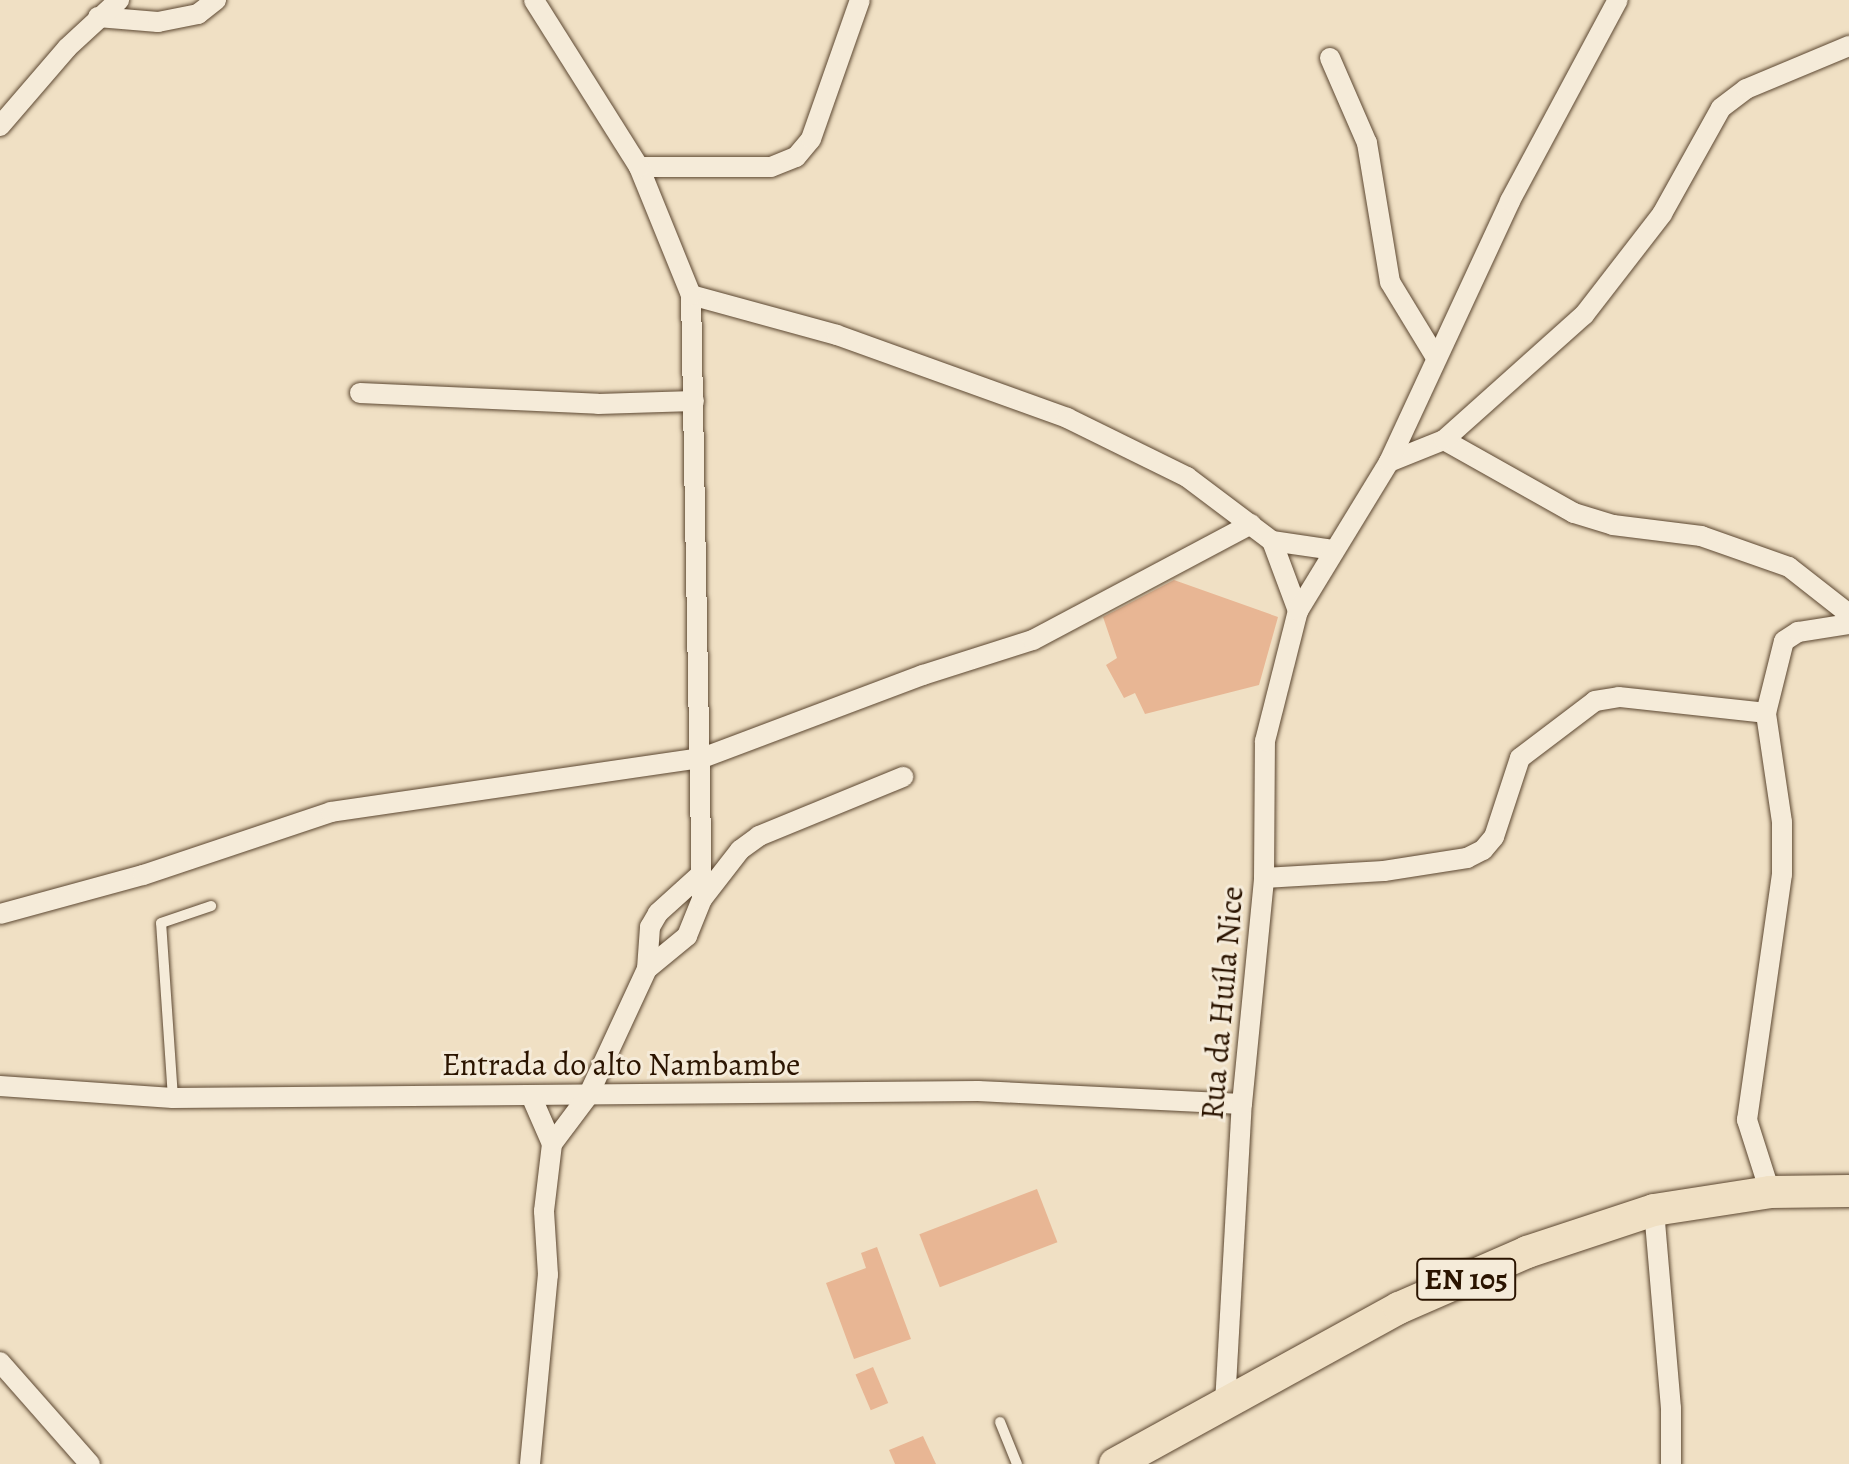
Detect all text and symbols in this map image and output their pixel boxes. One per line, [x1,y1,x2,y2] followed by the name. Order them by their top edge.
[1193,885,1251,1121] street label: Rua da Huíla Nice
[442,1045,800,1083] street label: Entrada do alto Nambambe
[1416,1253,1516,1305] road number: EN 105

